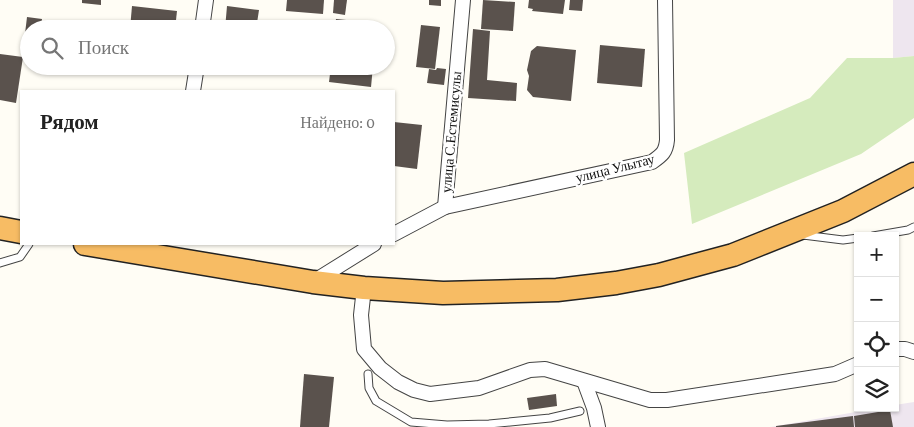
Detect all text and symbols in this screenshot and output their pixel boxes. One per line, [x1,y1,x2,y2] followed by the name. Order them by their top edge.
[20,20,395,75] search box
[38,34,66,62] icon: search
[78,37,129,58] text: Поиск
[438,70,464,193] street label: улица С.Естемисулы
[40,110,99,134] text: Рядом
[300,114,375,131] text: Найдено: 0
[574,150,656,186] street label: улица Улытау
[854,232,899,412] map controls
[854,232,899,277] button: +
[854,277,899,322] button: −
[854,322,899,367] button: locate
[854,367,899,412] button: layers

